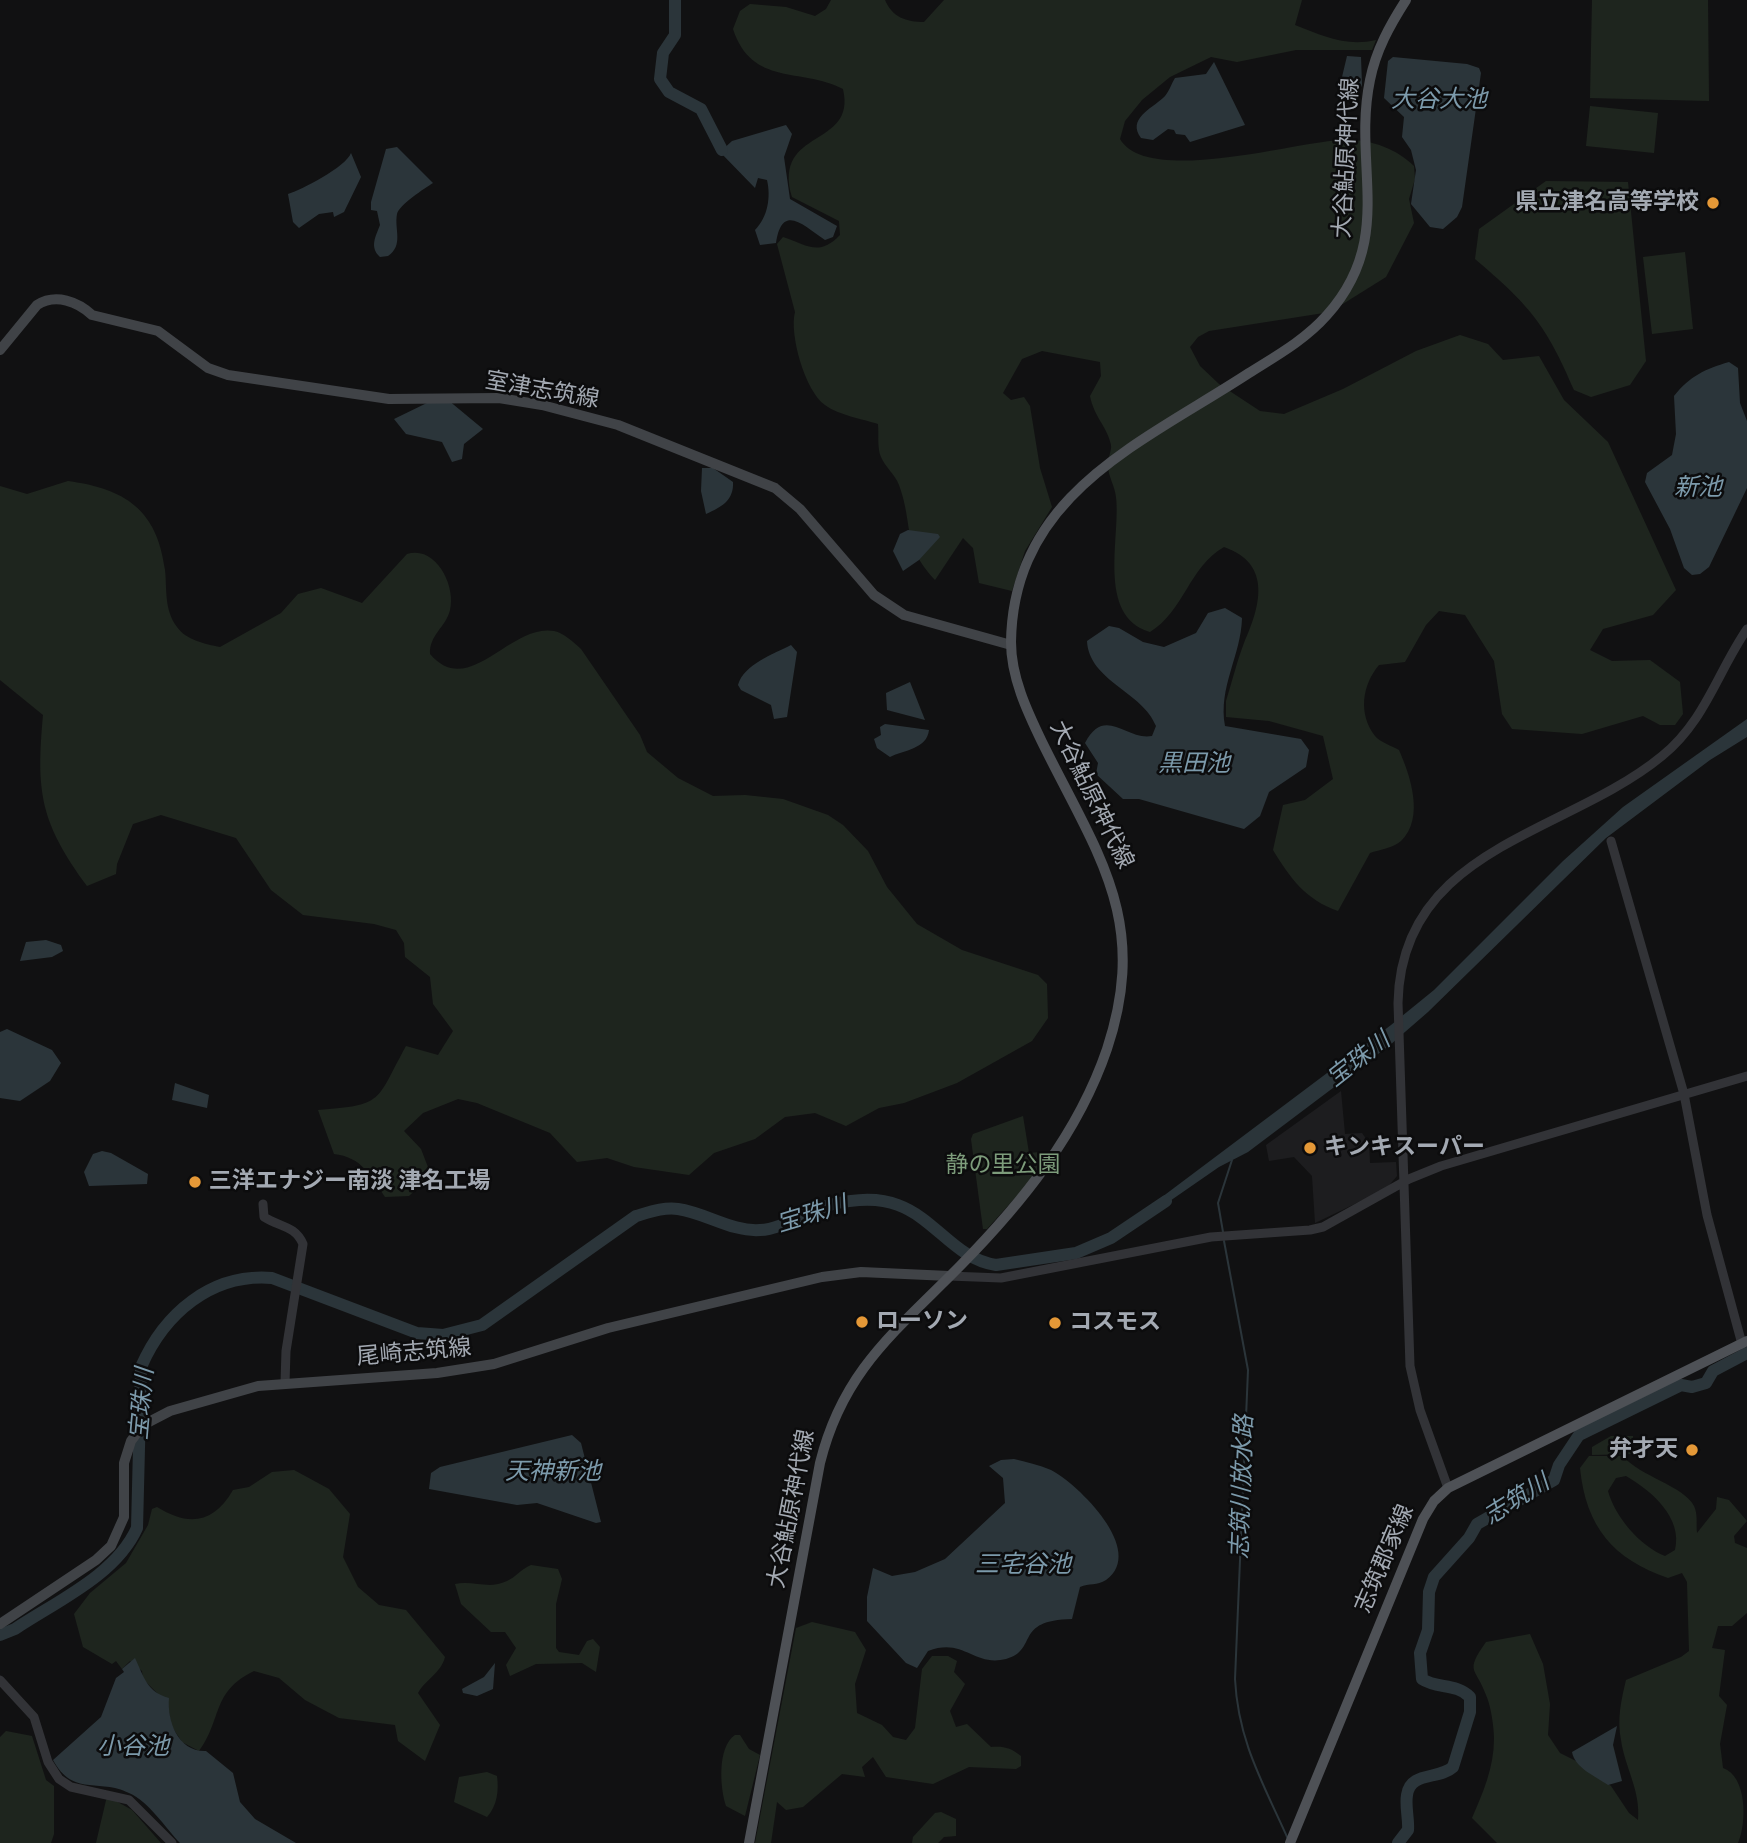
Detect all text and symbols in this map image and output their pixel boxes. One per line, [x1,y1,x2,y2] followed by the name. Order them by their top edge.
[1329,77,1365,239] street label: 大谷鮎原神代線
[1391,87,1487,115] water label: 大谷大池
[1515,189,1699,217] place label: 県立津名高等学校
[1705,195,1721,211] marker: 県立津名高等学校
[483,367,601,415] street label: 室津志筑線
[1674,475,1722,503] water label: 新池
[1043,717,1139,873] street label: 大谷鮎原神代線
[1158,751,1230,779] water label: 黒田池
[1322,1026,1396,1094] water label: 宝珠川
[1324,1134,1485,1162] place label: キンキスーパー
[1302,1140,1318,1156] marker: キンキスーパー
[946,1152,1060,1180] park label: 静の里公園
[209,1168,490,1196] place label: 三洋エナジー南淡 津名工場
[187,1174,203,1190] marker: 三洋エナジー南淡 津名工場
[773,1191,851,1239] water label: 宝珠川
[876,1308,968,1336] place label: ローソン
[1069,1309,1161,1337] place label: コスモス
[854,1314,870,1330] marker: ローソン
[1047,1315,1063,1331] marker: コスモス
[356,1334,472,1372] street label: 尾崎志筑線
[126,1367,160,1441] water label: 宝珠川
[1226,1415,1260,1559] water label: 志筑川放水路
[763,1427,821,1591] street label: 大谷鮎原神代線
[1609,1436,1678,1464] place label: 弁才天
[1684,1442,1700,1458] marker: 弁才天
[505,1459,601,1487] water label: 天神新池
[1479,1469,1555,1531] water label: 志筑川
[1350,1501,1420,1617] street label: 志筑郡家線
[975,1552,1071,1580] water label: 三宅谷池
[97,1734,169,1762] water label: 小谷池

